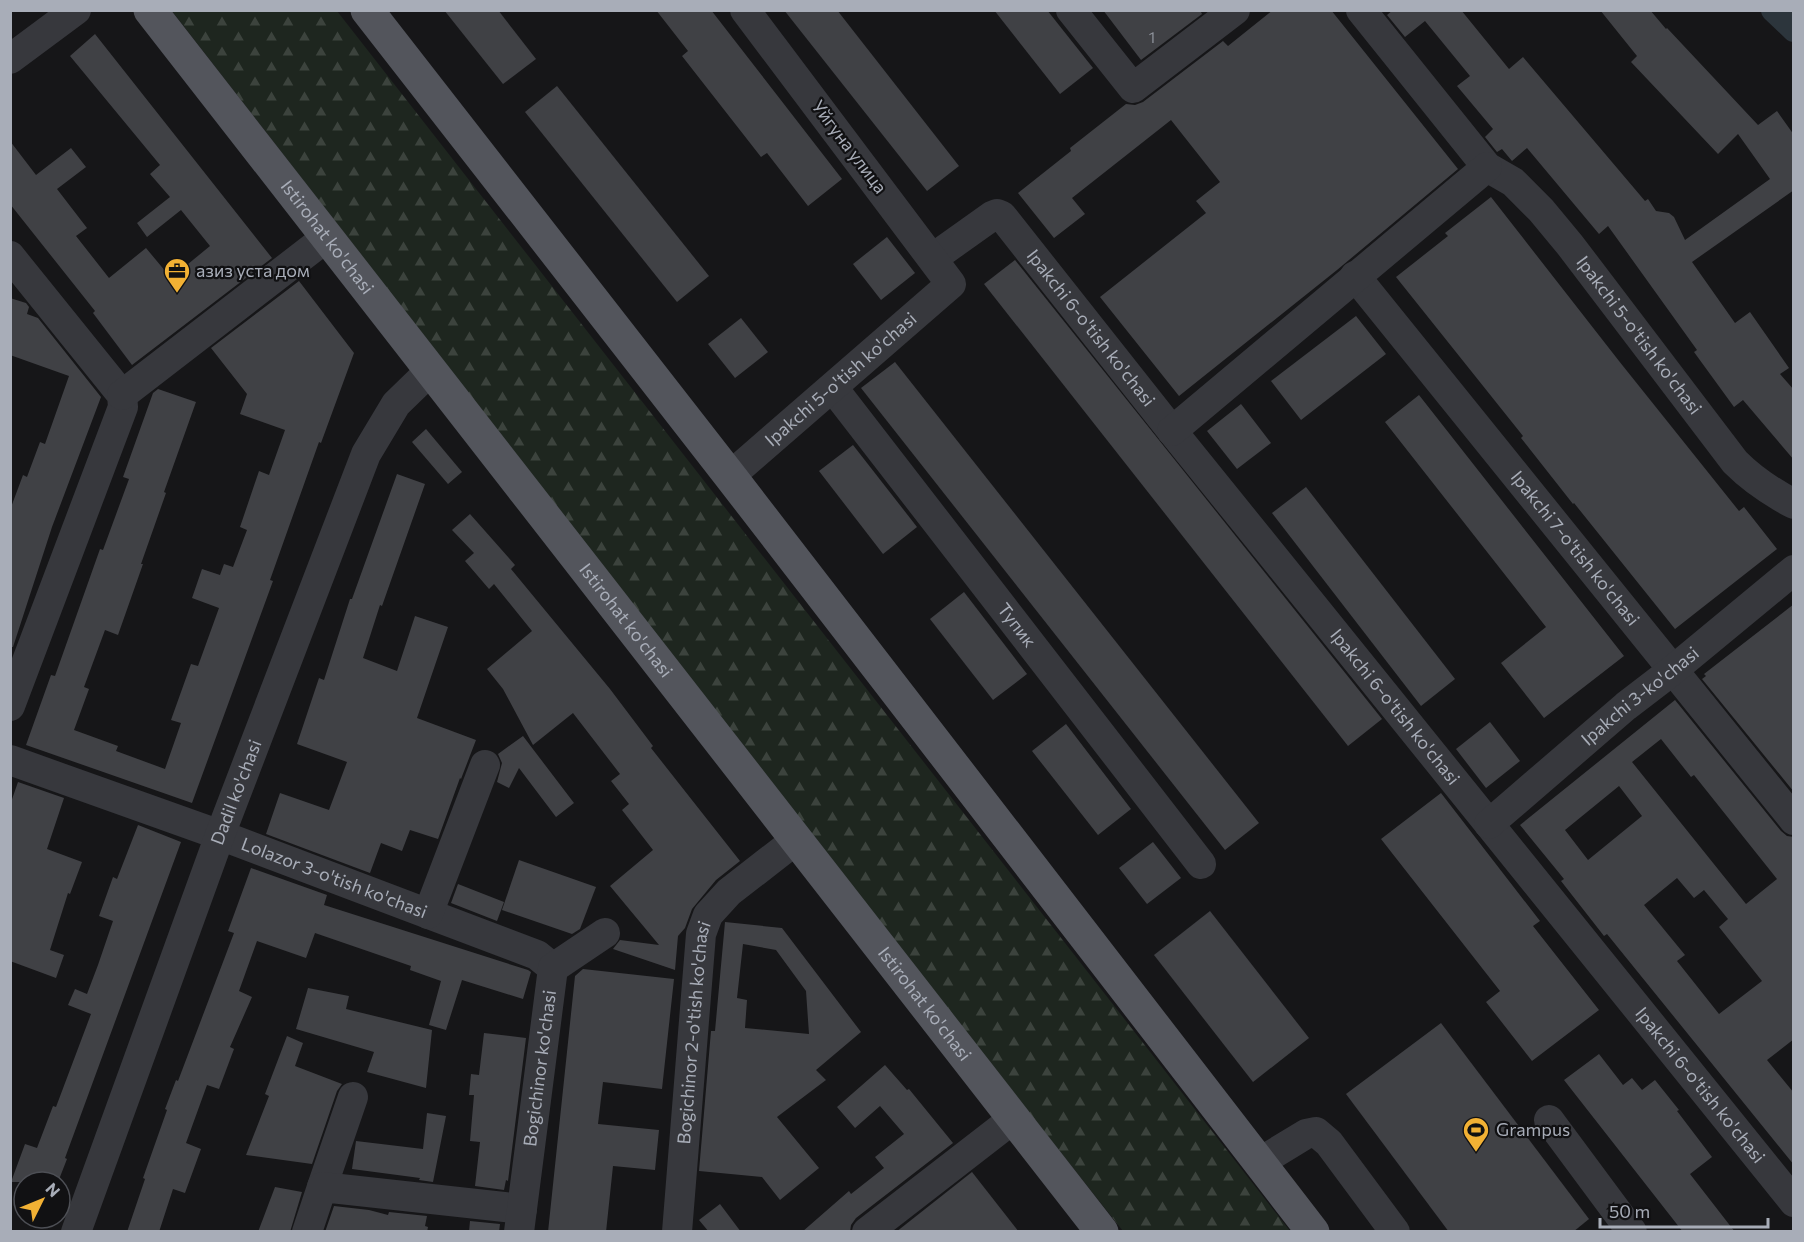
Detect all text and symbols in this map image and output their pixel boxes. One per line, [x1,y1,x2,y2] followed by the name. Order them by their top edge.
[1149,28,1155,46] house number: 1
[808,96,892,197] street label: Уйгуна улица
[276,175,379,298] street label: Istirohat ko'chasi
[1023,244,1160,410] street label: Ipakchi 6-o'tish ko'chasi
[1572,251,1707,418] street label: Ipakchi 5-o'tish ko'chasi
[162,256,192,294] office icon: азиз уста дом
[196,259,310,281] place label: азиз уста дом
[760,307,921,451] street label: Ipakchi 5-o'tish ko'chasi
[1507,466,1645,630] street label: Ipakchi 7-o'tish ko'chasi
[575,558,678,681] street label: Istirohat ko'chasi
[993,598,1041,652] street label: Тупик
[1326,624,1465,789] street label: Ipakchi 6-o'tish ko'chasi
[1576,641,1703,750] street label: Ipakchi 3-ko'chasi
[205,736,266,848] street label: Dadil ko'chasi
[238,832,430,922] street label: Lolazor 3-o'tish ko'chasi
[672,918,715,1145] street label: Bogichinor 2-o'tish ko'chasi
[874,942,976,1065] street label: Istirohat ko'chasi
[518,989,560,1148] street label: Bogichinor ko'chasi
[1631,1002,1770,1167] street label: Ipakchi 6-o'tish ko'chasi
[1461,1115,1491,1153] sports icon: Grampus
[1496,1118,1570,1140] place label: Grampus
[12,1170,72,1230] north arrow
[42,1179,64,1200] text: N
[1600,1191,1768,1229] scale bar
[1609,1200,1650,1222] text: 50 m

